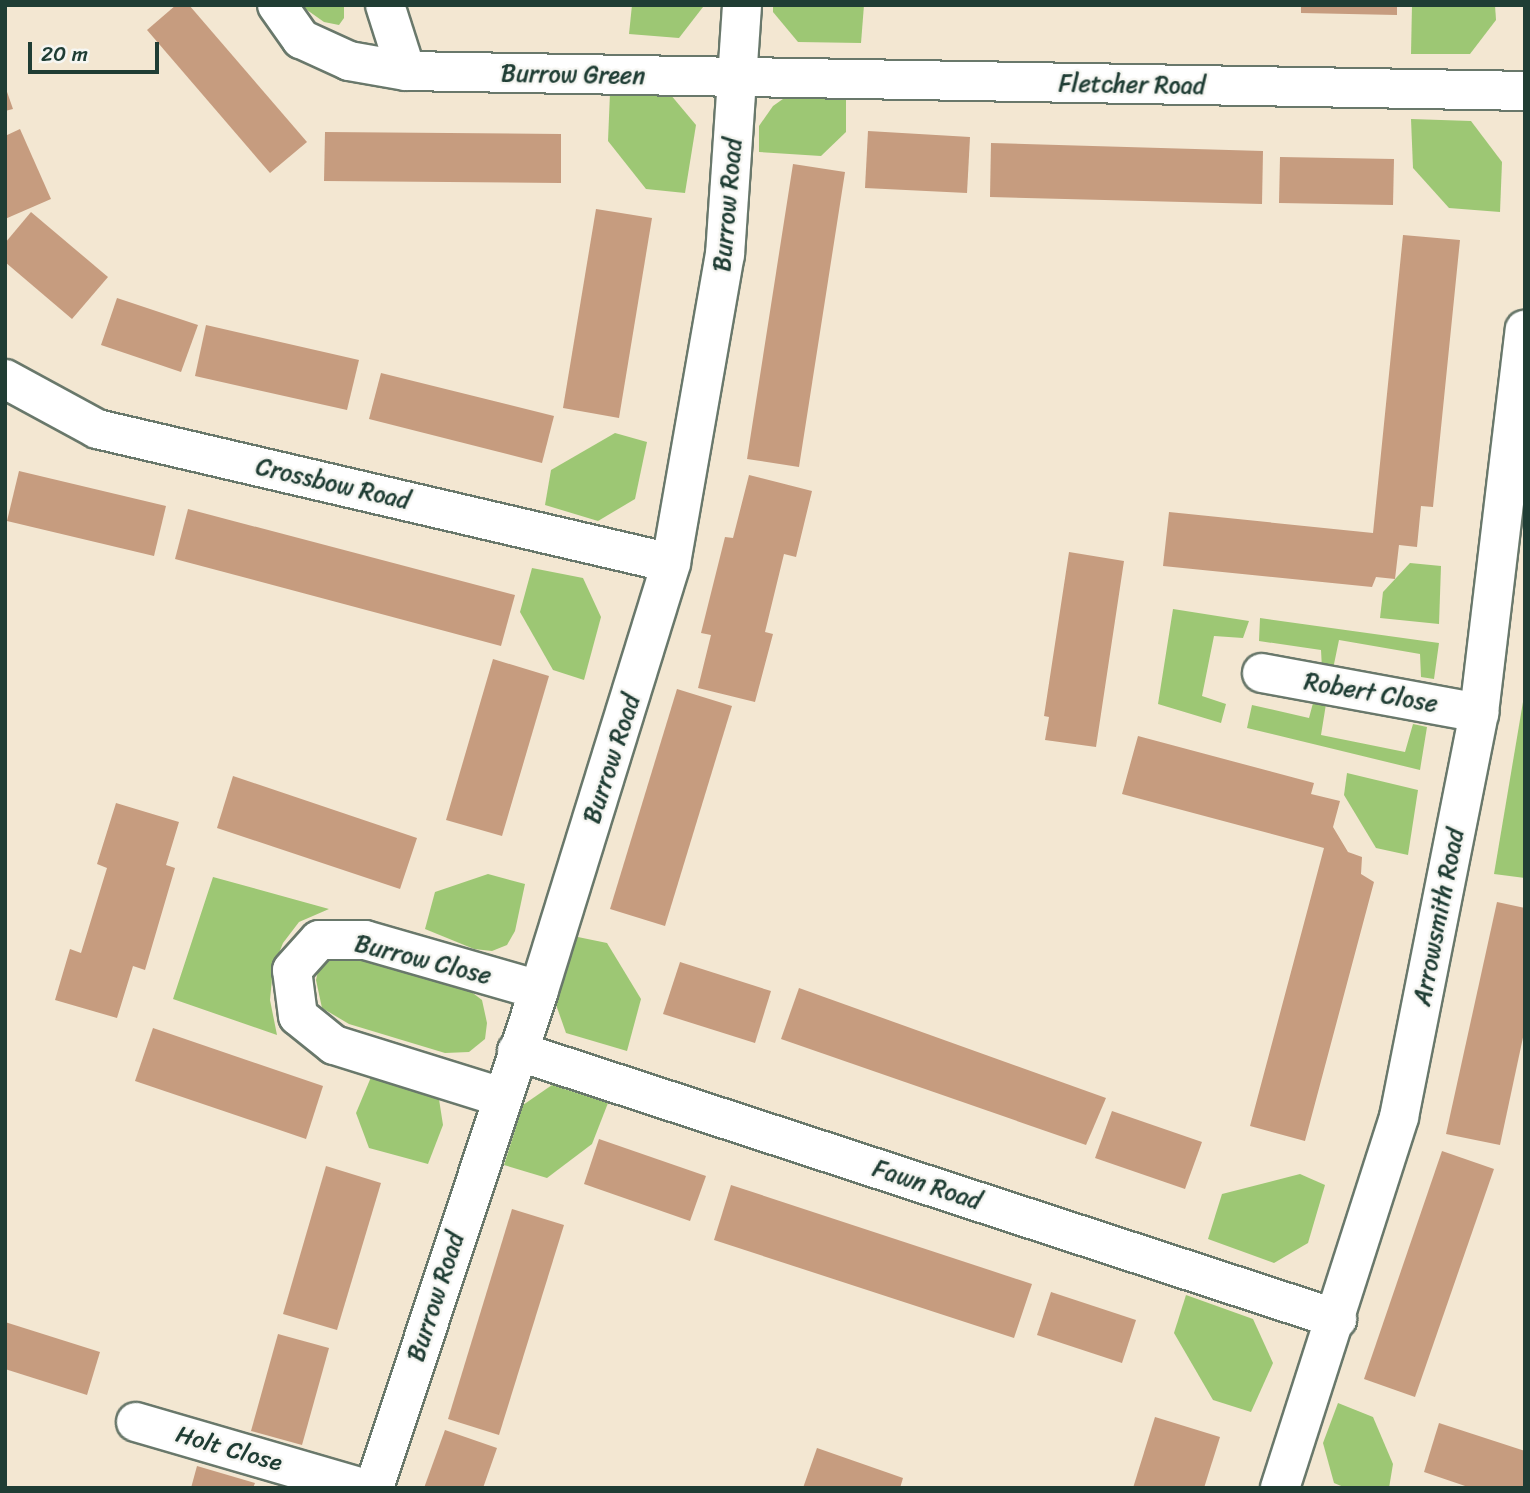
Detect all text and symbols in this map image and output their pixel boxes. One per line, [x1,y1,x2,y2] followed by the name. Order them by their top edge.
[32,28,163,72] scale bar
[41,35,88,73] text: 20 m
[500,59,646,91] street label: Burrow Green
[1058,69,1206,101] street label: Fletcher Road
[708,137,748,273] street label: Burrow Road
[253,452,413,516] street label: Crossbow Road
[1302,667,1440,719] street label: Robert Close
[578,691,646,827] street label: Burrow Road
[1408,826,1470,1008] street label: Arrowsmith Road
[352,929,494,991] street label: Burrow Close
[869,1154,985,1216] street label: Fawn Road
[402,1229,470,1365] street label: Burrow Road
[172,1420,286,1478] street label: Holt Close

